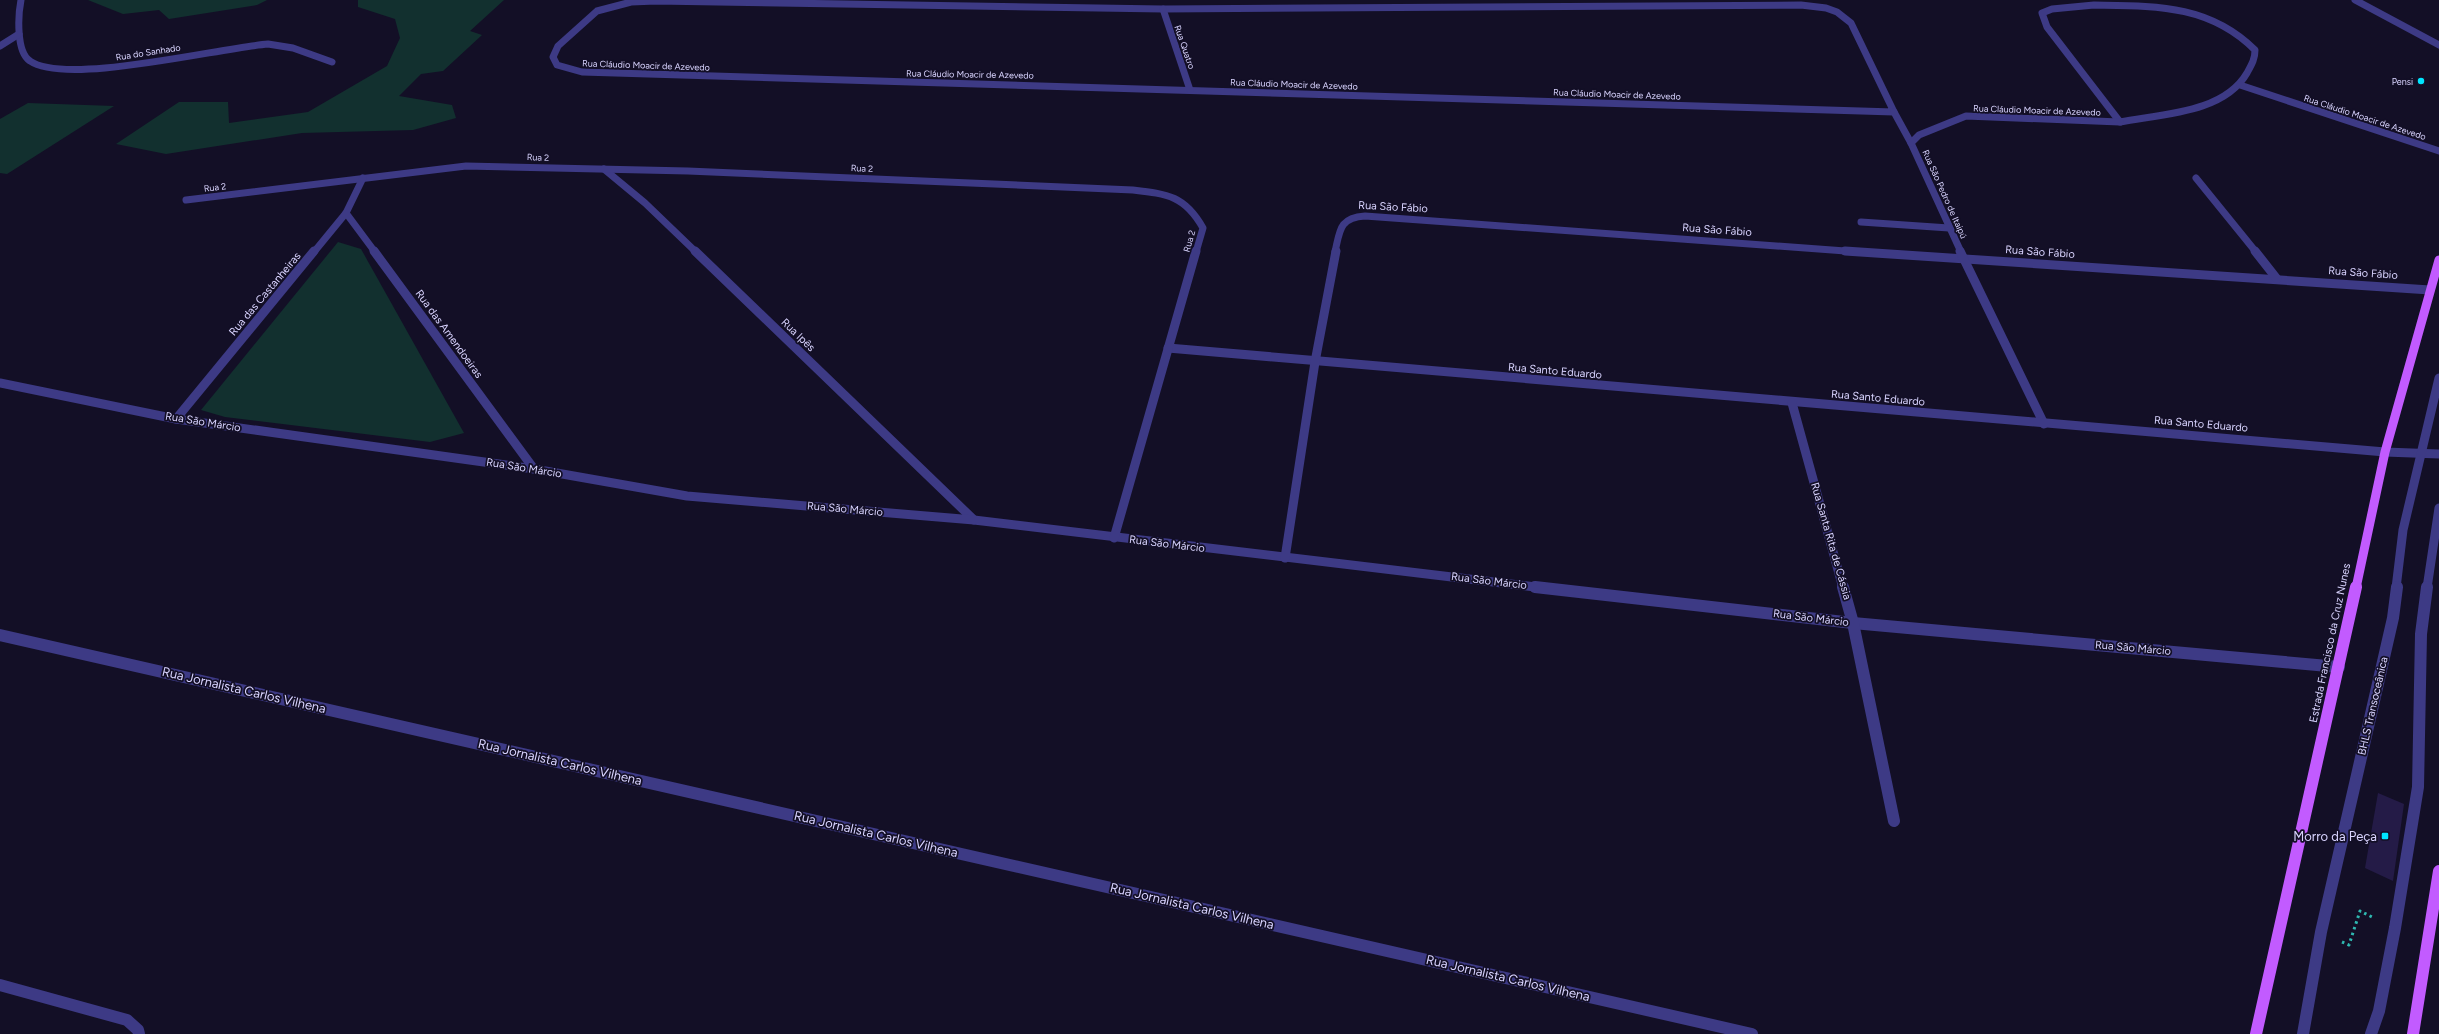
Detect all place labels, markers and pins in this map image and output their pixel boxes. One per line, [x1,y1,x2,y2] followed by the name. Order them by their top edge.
[2392,76,2413,87] place label: Pensi
[2416,76,2426,86] marker: Pensi
[2293,829,2377,844] place label: Morro da Peça
[2380,831,2390,841] marker: Morro da Peça

